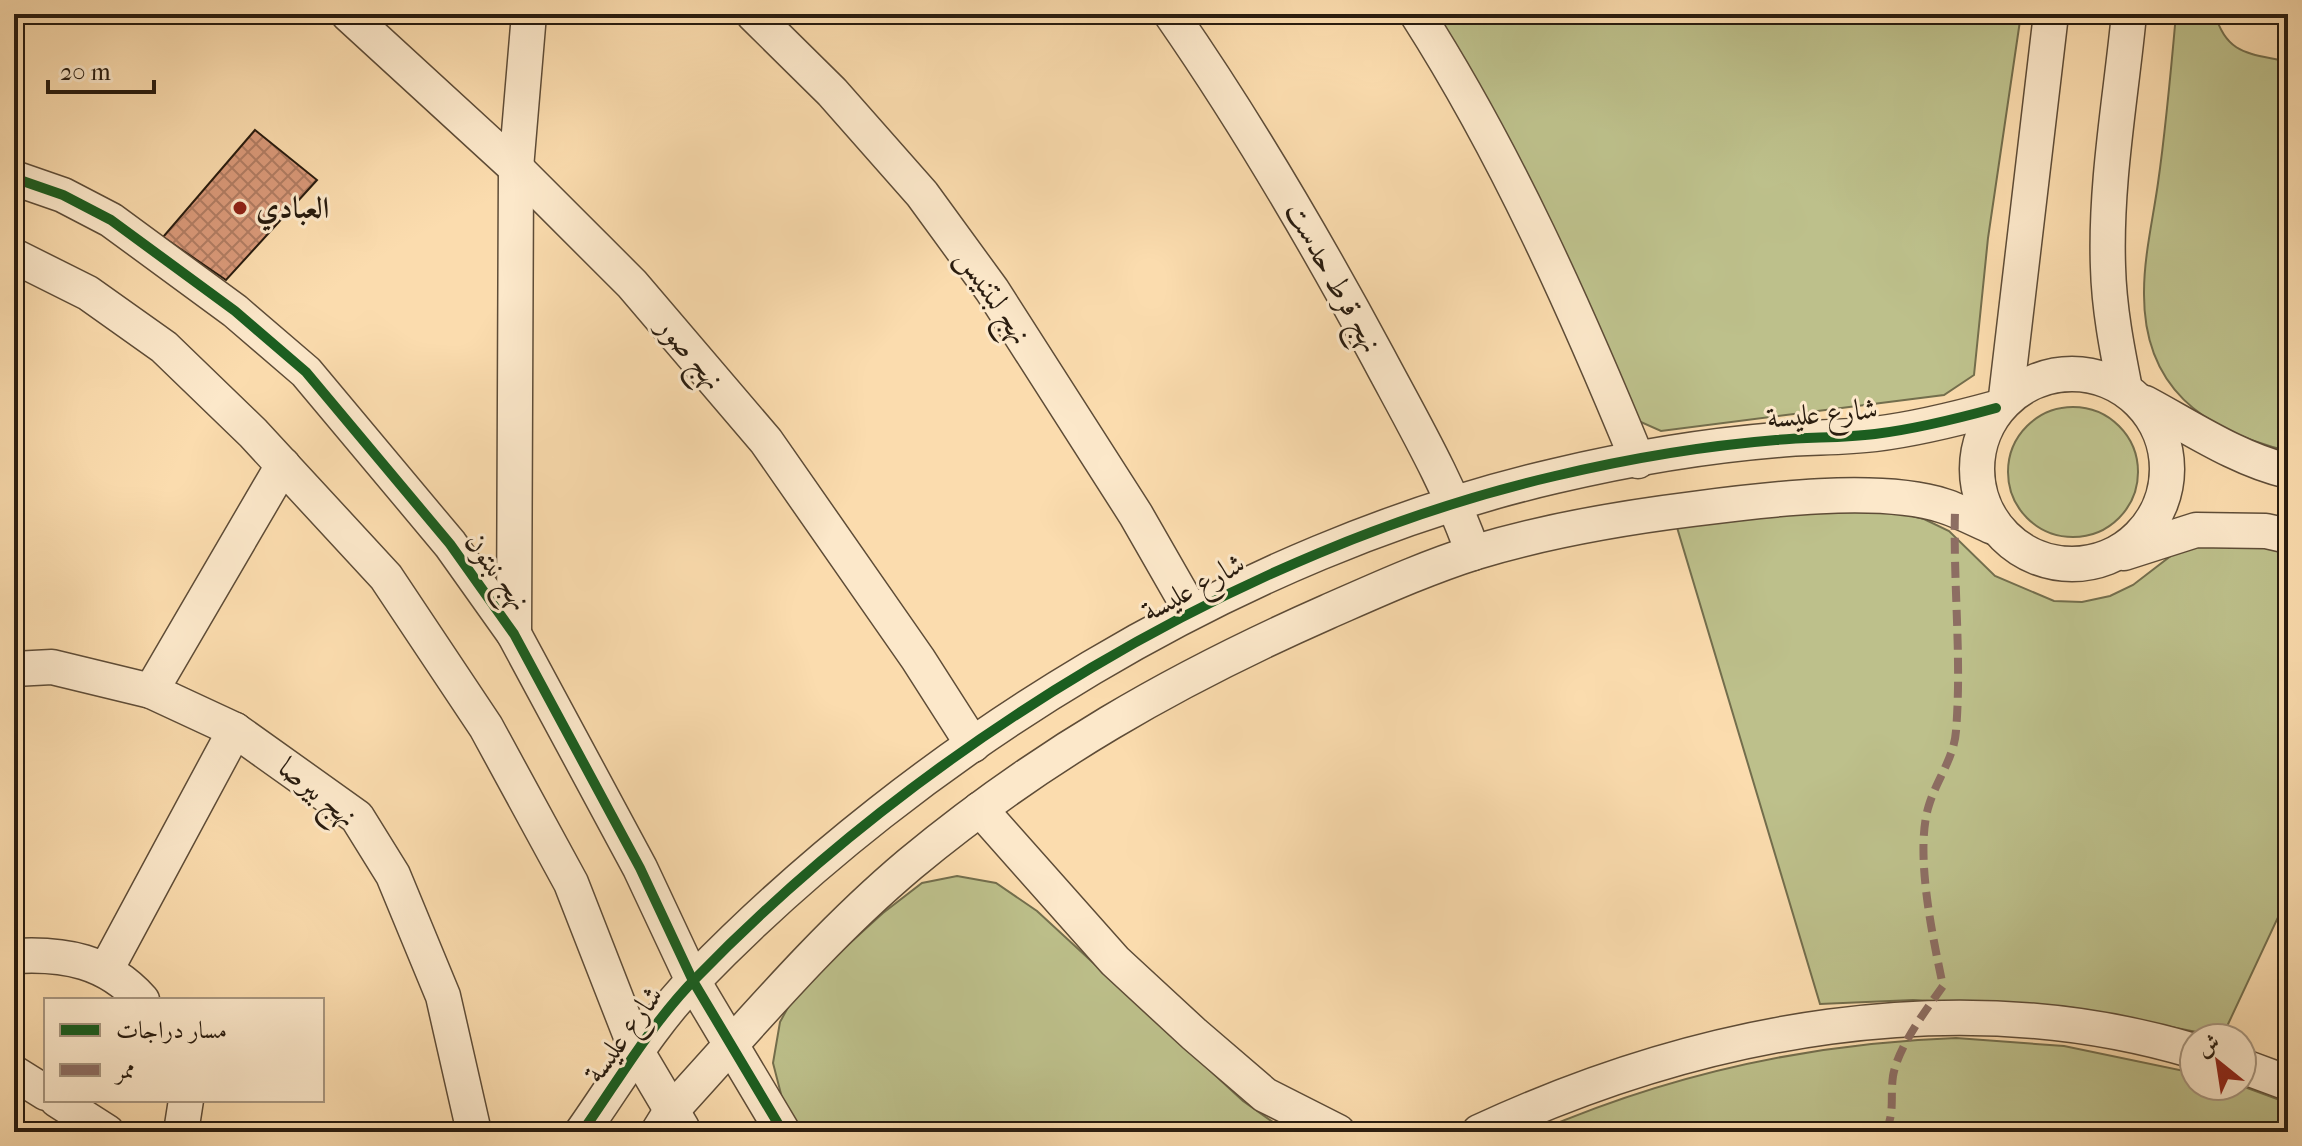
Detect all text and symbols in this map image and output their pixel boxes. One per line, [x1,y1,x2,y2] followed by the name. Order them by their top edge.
[48,44,154,94] scale bar
[60,58,111,86] text: 20 m
[256,191,329,231] place label: العبادي
[1270,196,1389,363] street label: نهج قرط حدست
[231,199,249,217] marker: العبادي
[941,242,1038,356] street label: نهج لبتنيس
[641,307,731,403] street label: نهج صور
[1765,391,1880,443] street label: شارع عليسة
[450,525,538,623] street label: نهج نبتون
[1136,546,1254,635] street label: شارع عليسة
[265,750,364,842] street label: نهج بيرصا
[576,979,676,1094] street label: شارع عليسة
[44,998,324,1102] legend
[116,1016,227,1044] text: مسار دراجات
[2178,1022,2258,1102] north arrow
[2193,1029,2224,1062] text: ش
[113,1056,135,1085] text: ممر

